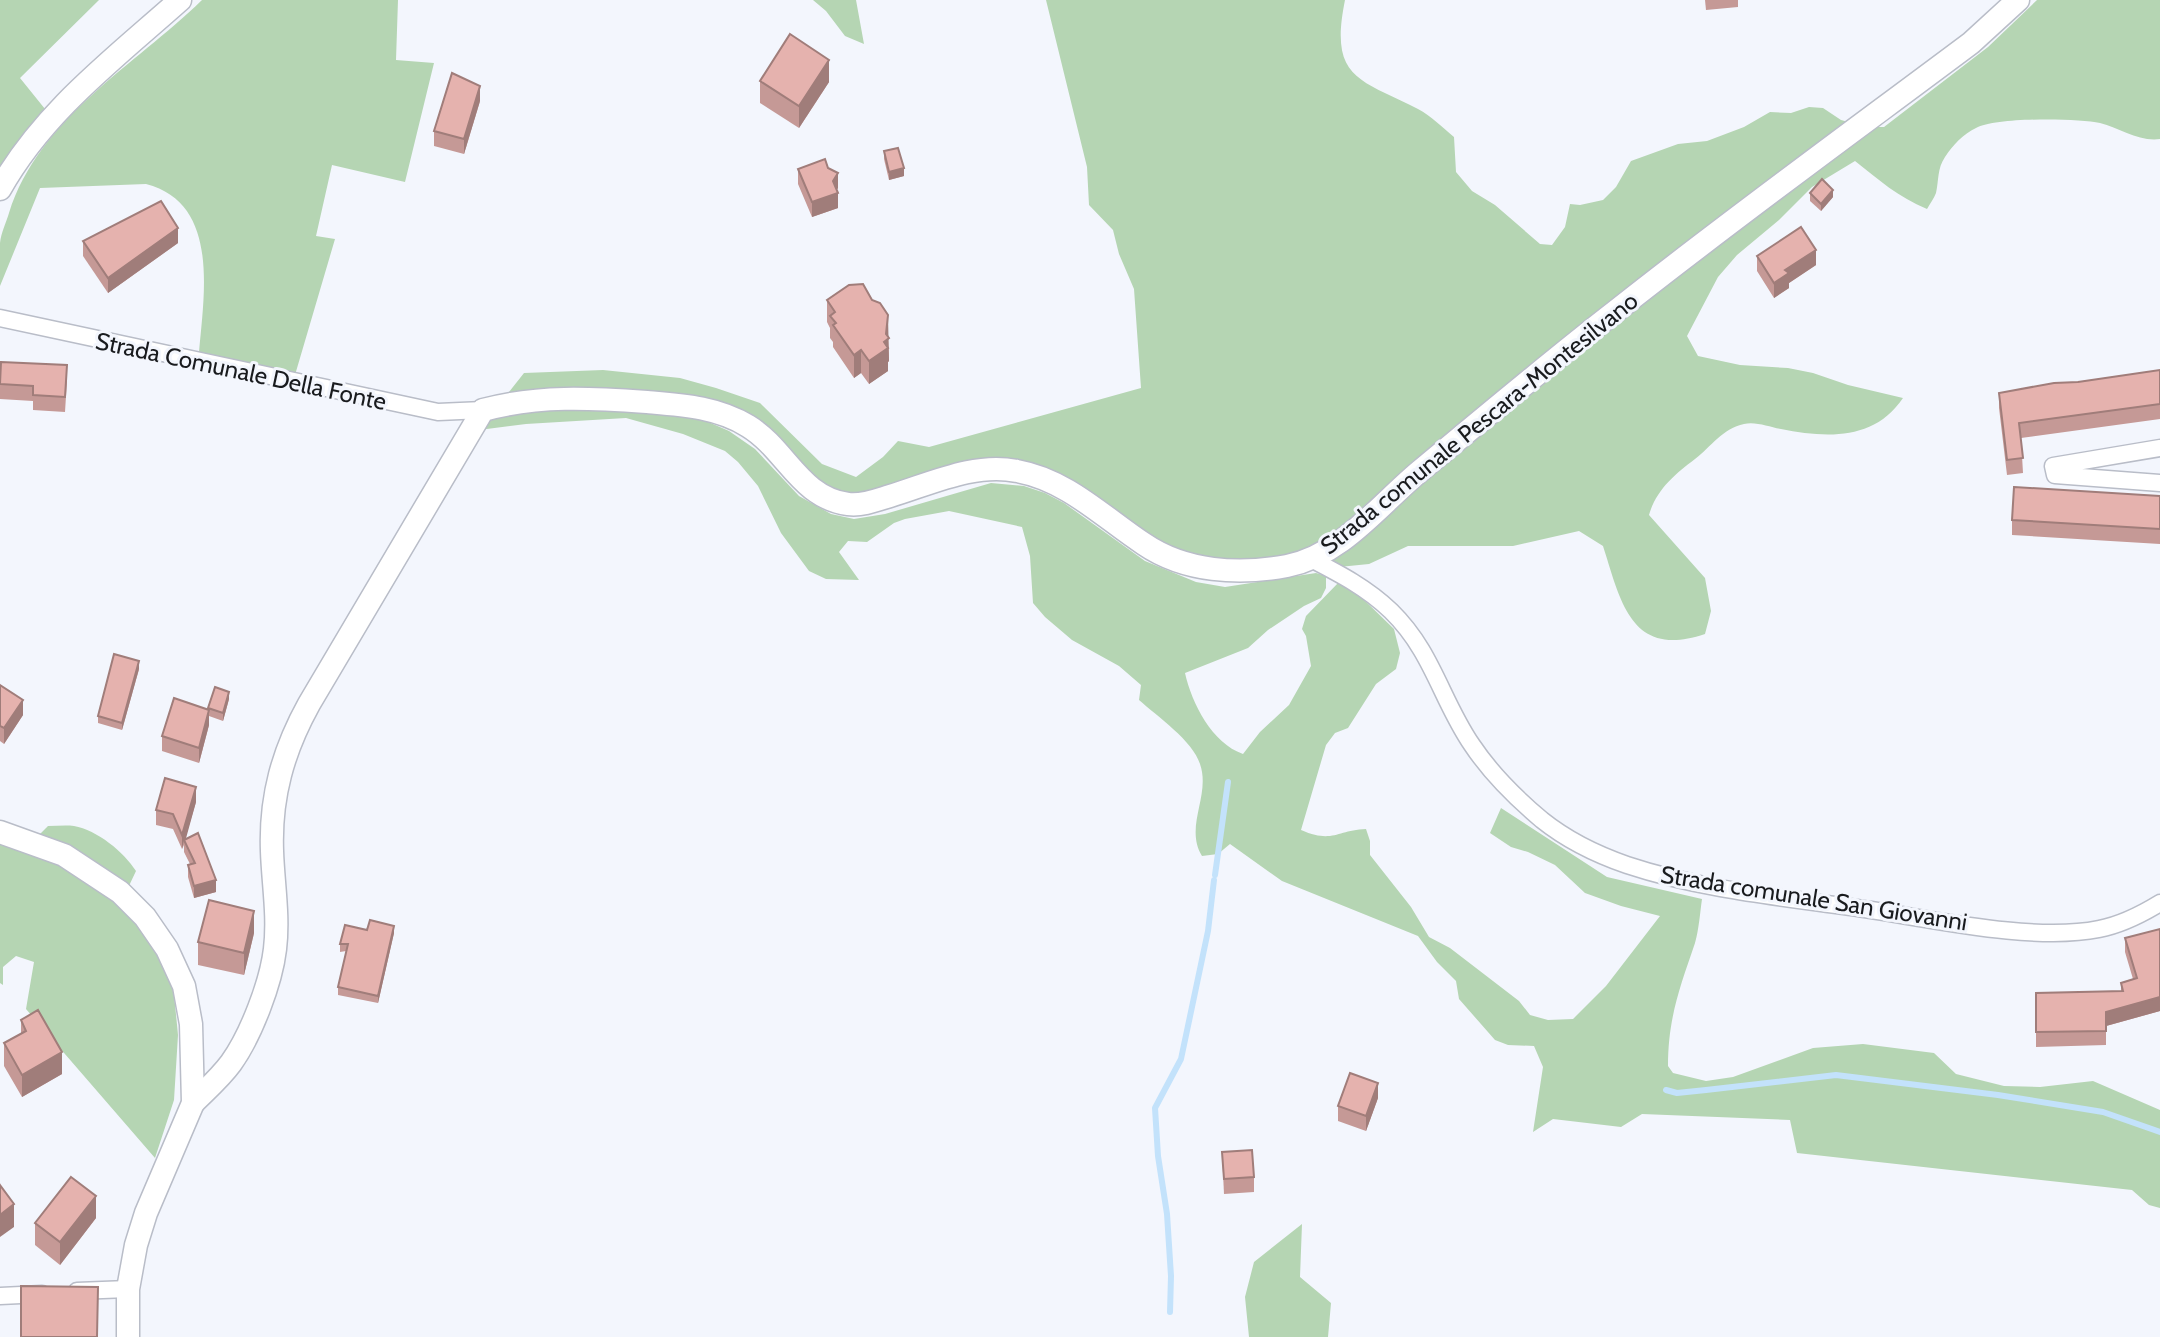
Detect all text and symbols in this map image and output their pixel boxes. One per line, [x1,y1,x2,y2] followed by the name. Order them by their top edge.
[1314,286,1644,560] street label: Strada comunale Pescara-Montesilvano
[93,326,389,416] street label: Strada Comunale Della Fonte
[1659,859,1969,937] street label: Strada comunale San Giovanni

